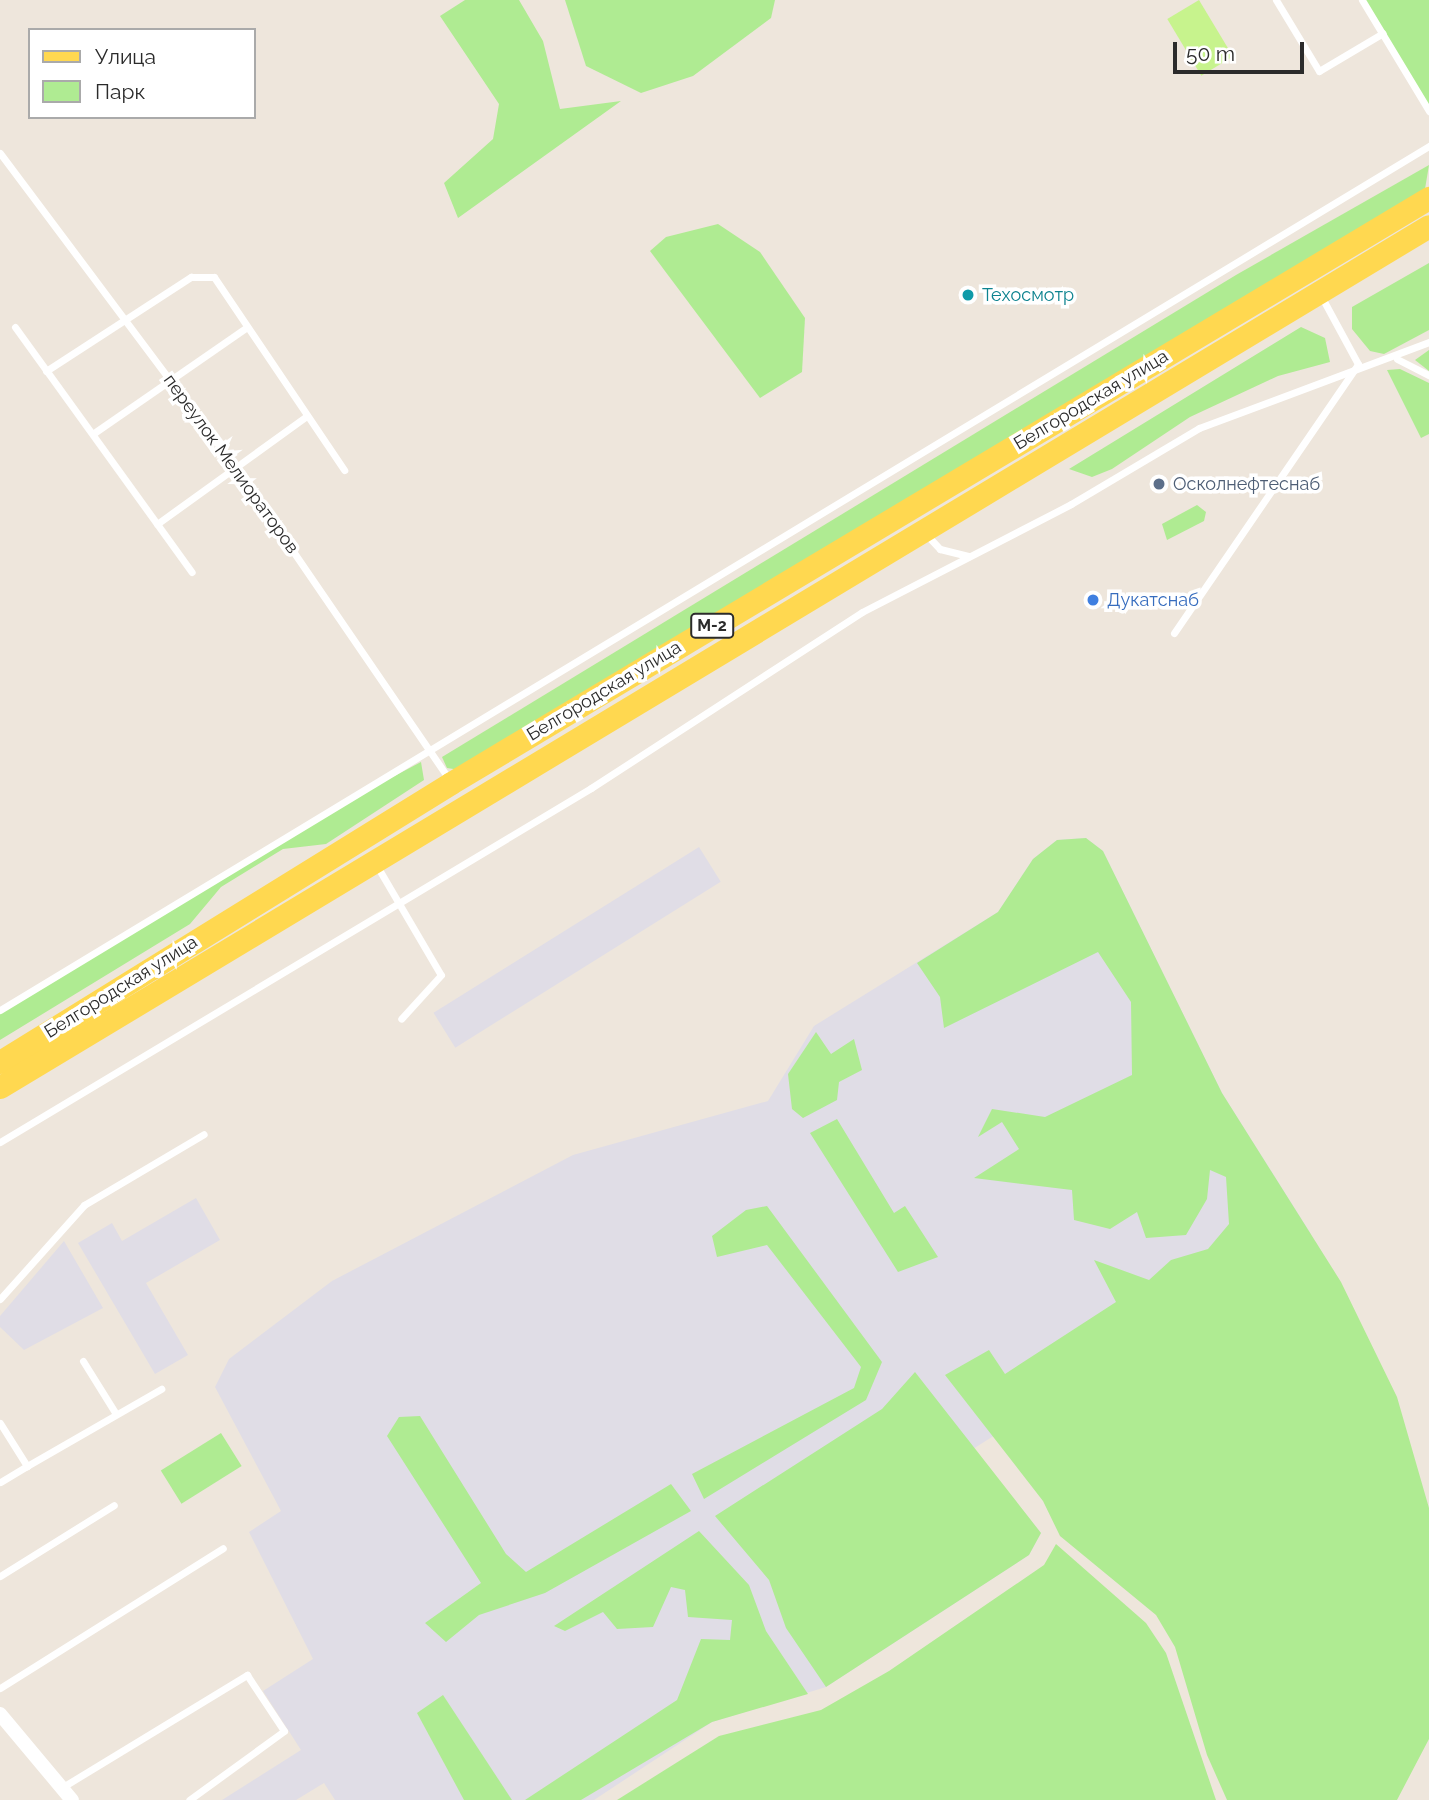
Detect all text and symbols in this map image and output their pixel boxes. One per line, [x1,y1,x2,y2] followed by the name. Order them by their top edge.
[28,28,256,119] legend
[1177,28,1308,72] scale bar
[1186,41,1235,66] text: 50 m
[95,44,156,69] text: Улица
[95,79,145,104] text: Парк
[982,284,1074,306] place label: Техосмотр
[960,287,976,303] marker: Техосмотр
[1010,345,1172,455] street label: Белгородская улица
[159,370,303,558] street label: переулок Мелиораторов
[1173,473,1320,495] place label: Осколнефтеснаб
[1151,476,1167,492] marker: Осколнефтеснаб
[1107,589,1199,611] place label: Дукатснаб
[1085,592,1101,608] marker: Дукатснаб
[689,614,735,638] road number: М-2
[523,636,685,746] street label: Белгородская улица
[40,931,202,1043] street label: Белгородская улица

